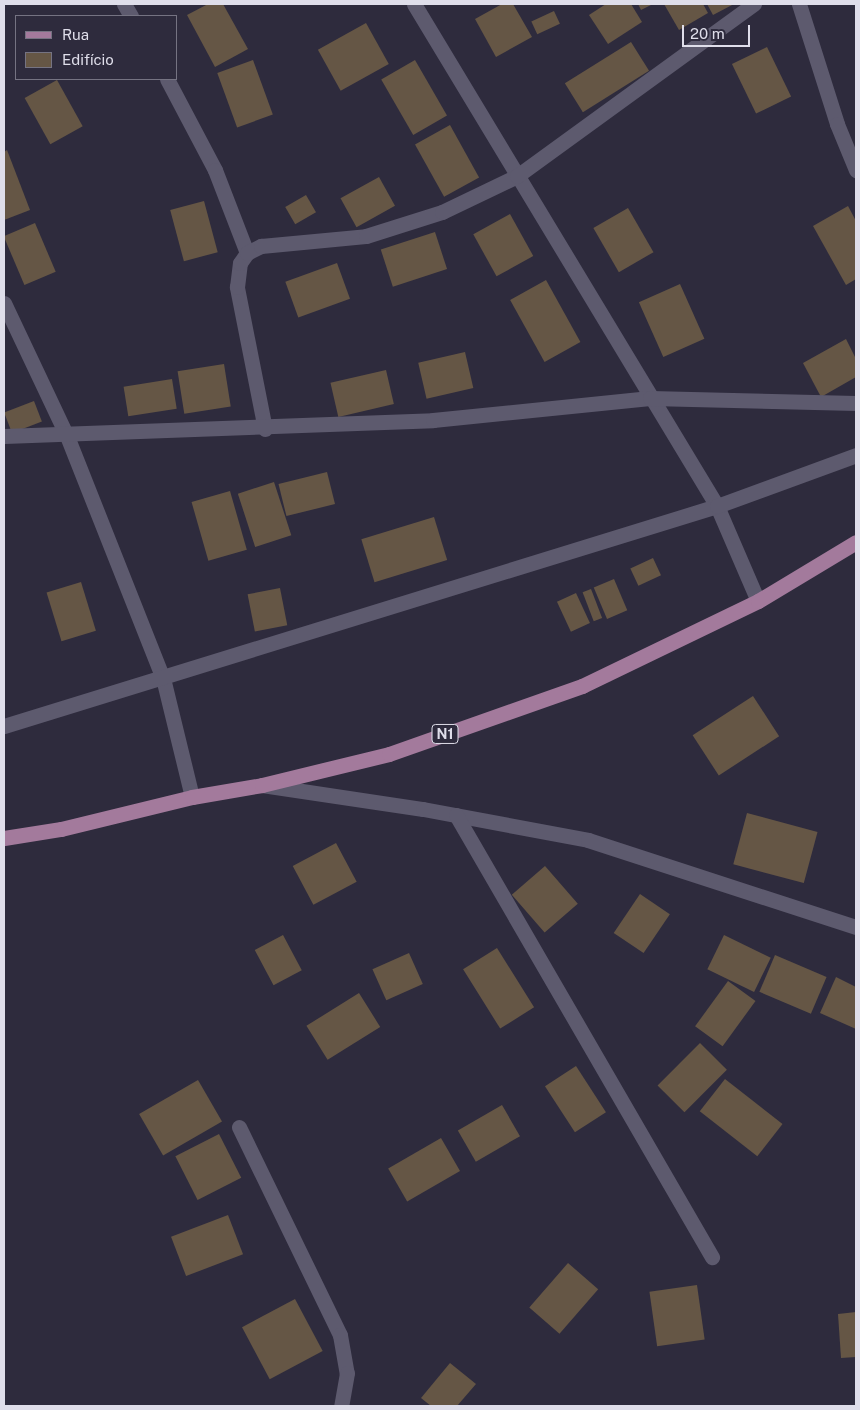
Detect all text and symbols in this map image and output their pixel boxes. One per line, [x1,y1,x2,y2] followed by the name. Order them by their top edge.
[15,15,178,80] legend
[685,15,752,47] scale bar
[690,25,725,42] text: 20 m
[62,26,89,43] text: Rua
[62,51,114,68] text: Edifício
[431,722,459,746] road number: N1

